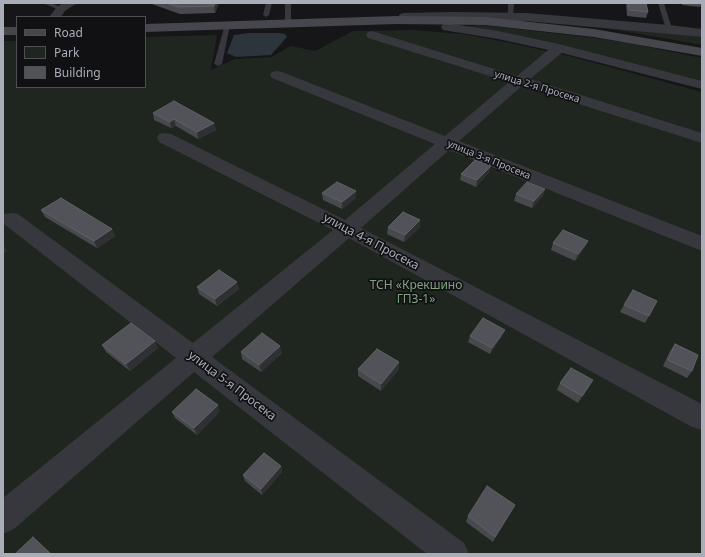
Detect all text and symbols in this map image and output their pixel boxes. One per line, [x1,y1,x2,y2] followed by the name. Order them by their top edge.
[16,16,146,88] legend
[54,24,83,41] text: Road
[54,44,79,61] text: Park
[54,64,101,81] text: Building
[493,68,581,106] street label: улица 2-я Просека
[446,138,532,182] street label: улица 3-я Просека
[321,211,421,273] street label: улица 4-я Просека
[370,279,462,307] park label: ТСН «Крекшино ГПЗ-1»
[185,348,279,424] street label: улица 5-я Просека

